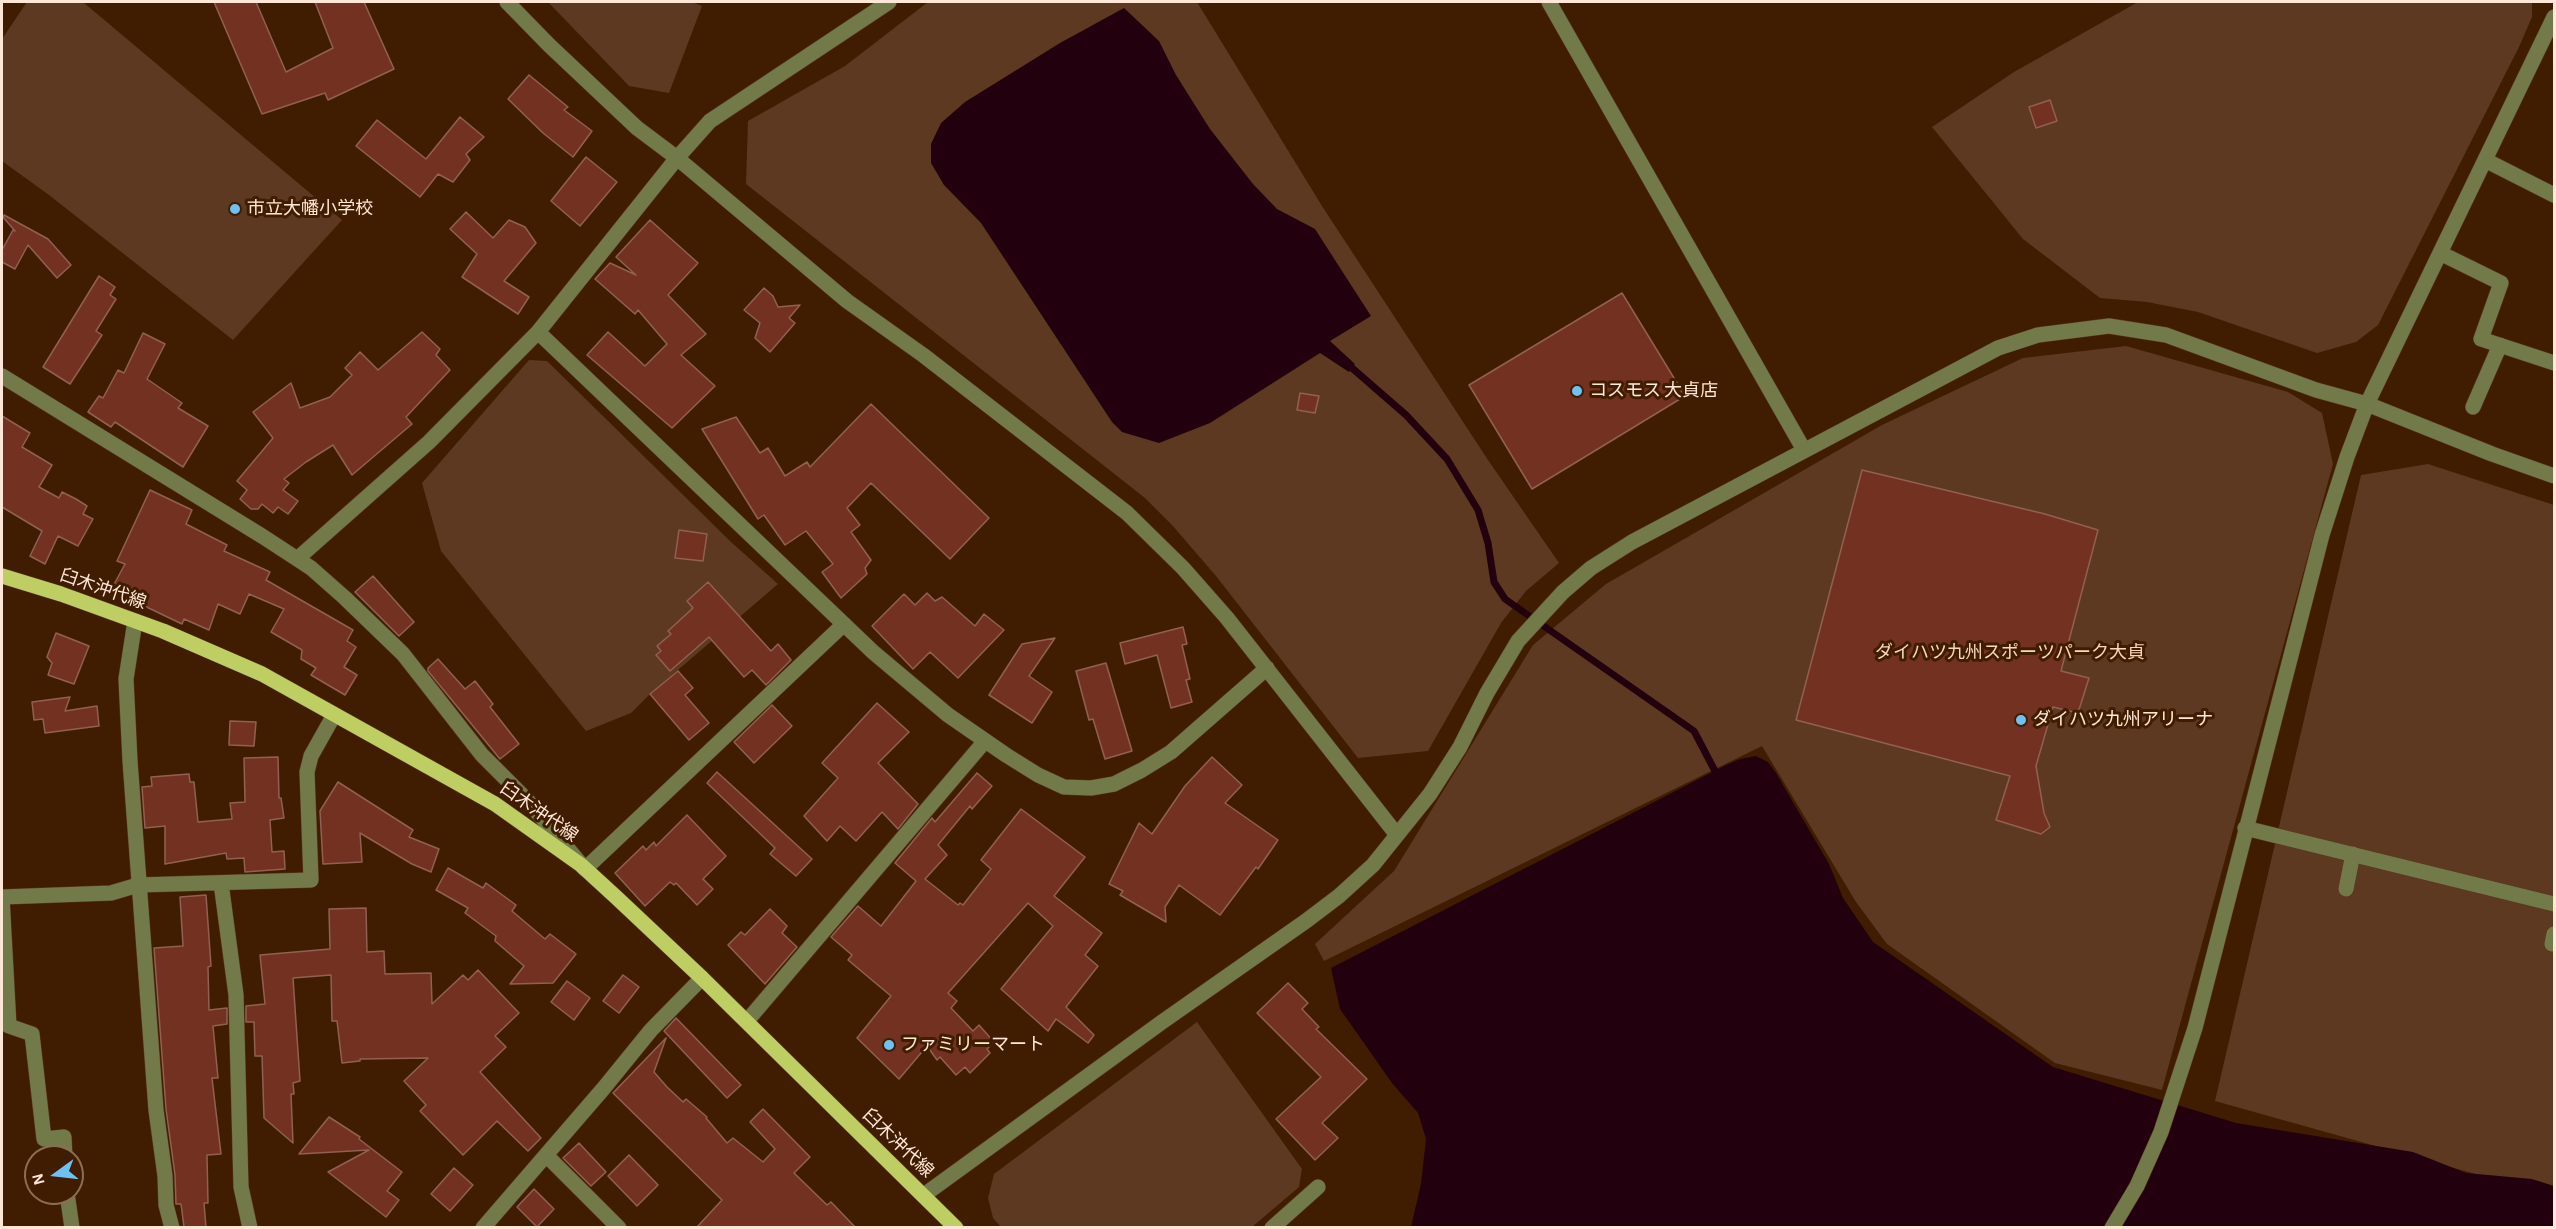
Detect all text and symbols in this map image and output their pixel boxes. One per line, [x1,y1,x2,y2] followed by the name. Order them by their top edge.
[247,198,373,220] place label: 市立大幡小学校
[228,202,242,216] marker: 市立大幡小学校
[1589,380,1718,402] place label: コスモス 大貞店
[1570,384,1584,398] marker: コスモス 大貞店
[57,564,149,614] street label: 臼木沖代線
[1875,642,2145,664] park label: ダイハツ九州スポーツパーク大貞
[2033,709,2213,731] place label: ダイハツ九州アリーナ
[2014,713,2028,727] marker: ダイハツ九州アリーナ
[496,777,582,847] street label: 臼木沖代線
[901,1034,1045,1056] place label: ファミリーマート
[882,1038,896,1052] marker: ファミリーマート
[858,1104,938,1182] street label: 臼木沖代線
[24,1145,84,1205] north arrow
[29,1172,48,1187] text: N

